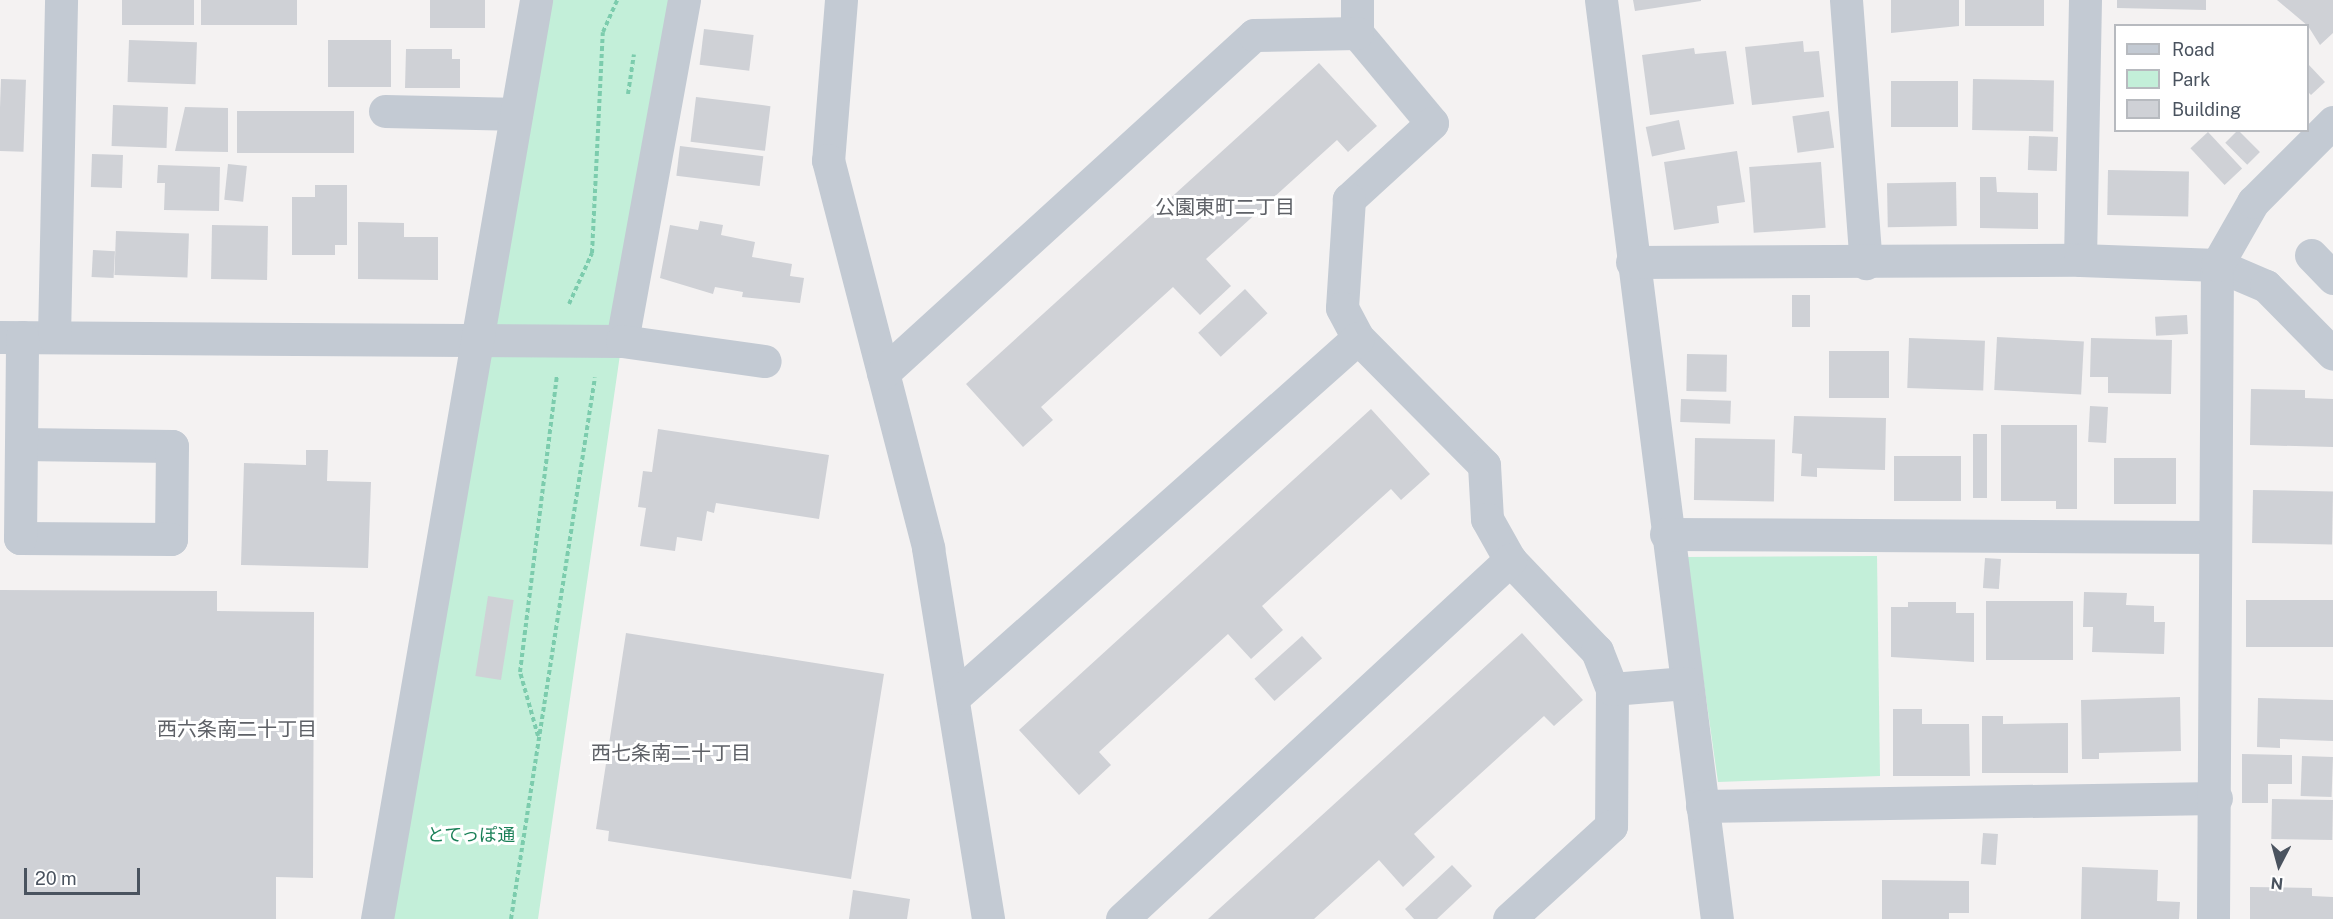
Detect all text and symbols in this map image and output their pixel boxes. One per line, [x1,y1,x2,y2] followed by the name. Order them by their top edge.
[2114,24,2309,132] legend
[2172,39,2215,60] text: Road
[2172,69,2210,90] text: Park
[2172,99,2241,120] text: Building
[1155,195,1295,219] district label: 公園東町二丁目
[157,717,317,741] district label: 西六条南二十丁目
[591,741,751,765] district label: 西七条南二十丁目
[426,824,516,846] park label: とてっぽ通
[2249,835,2309,895] north arrow
[27,856,142,894] scale bar
[35,868,77,889] text: 20 m
[2270,873,2284,894] text: N

